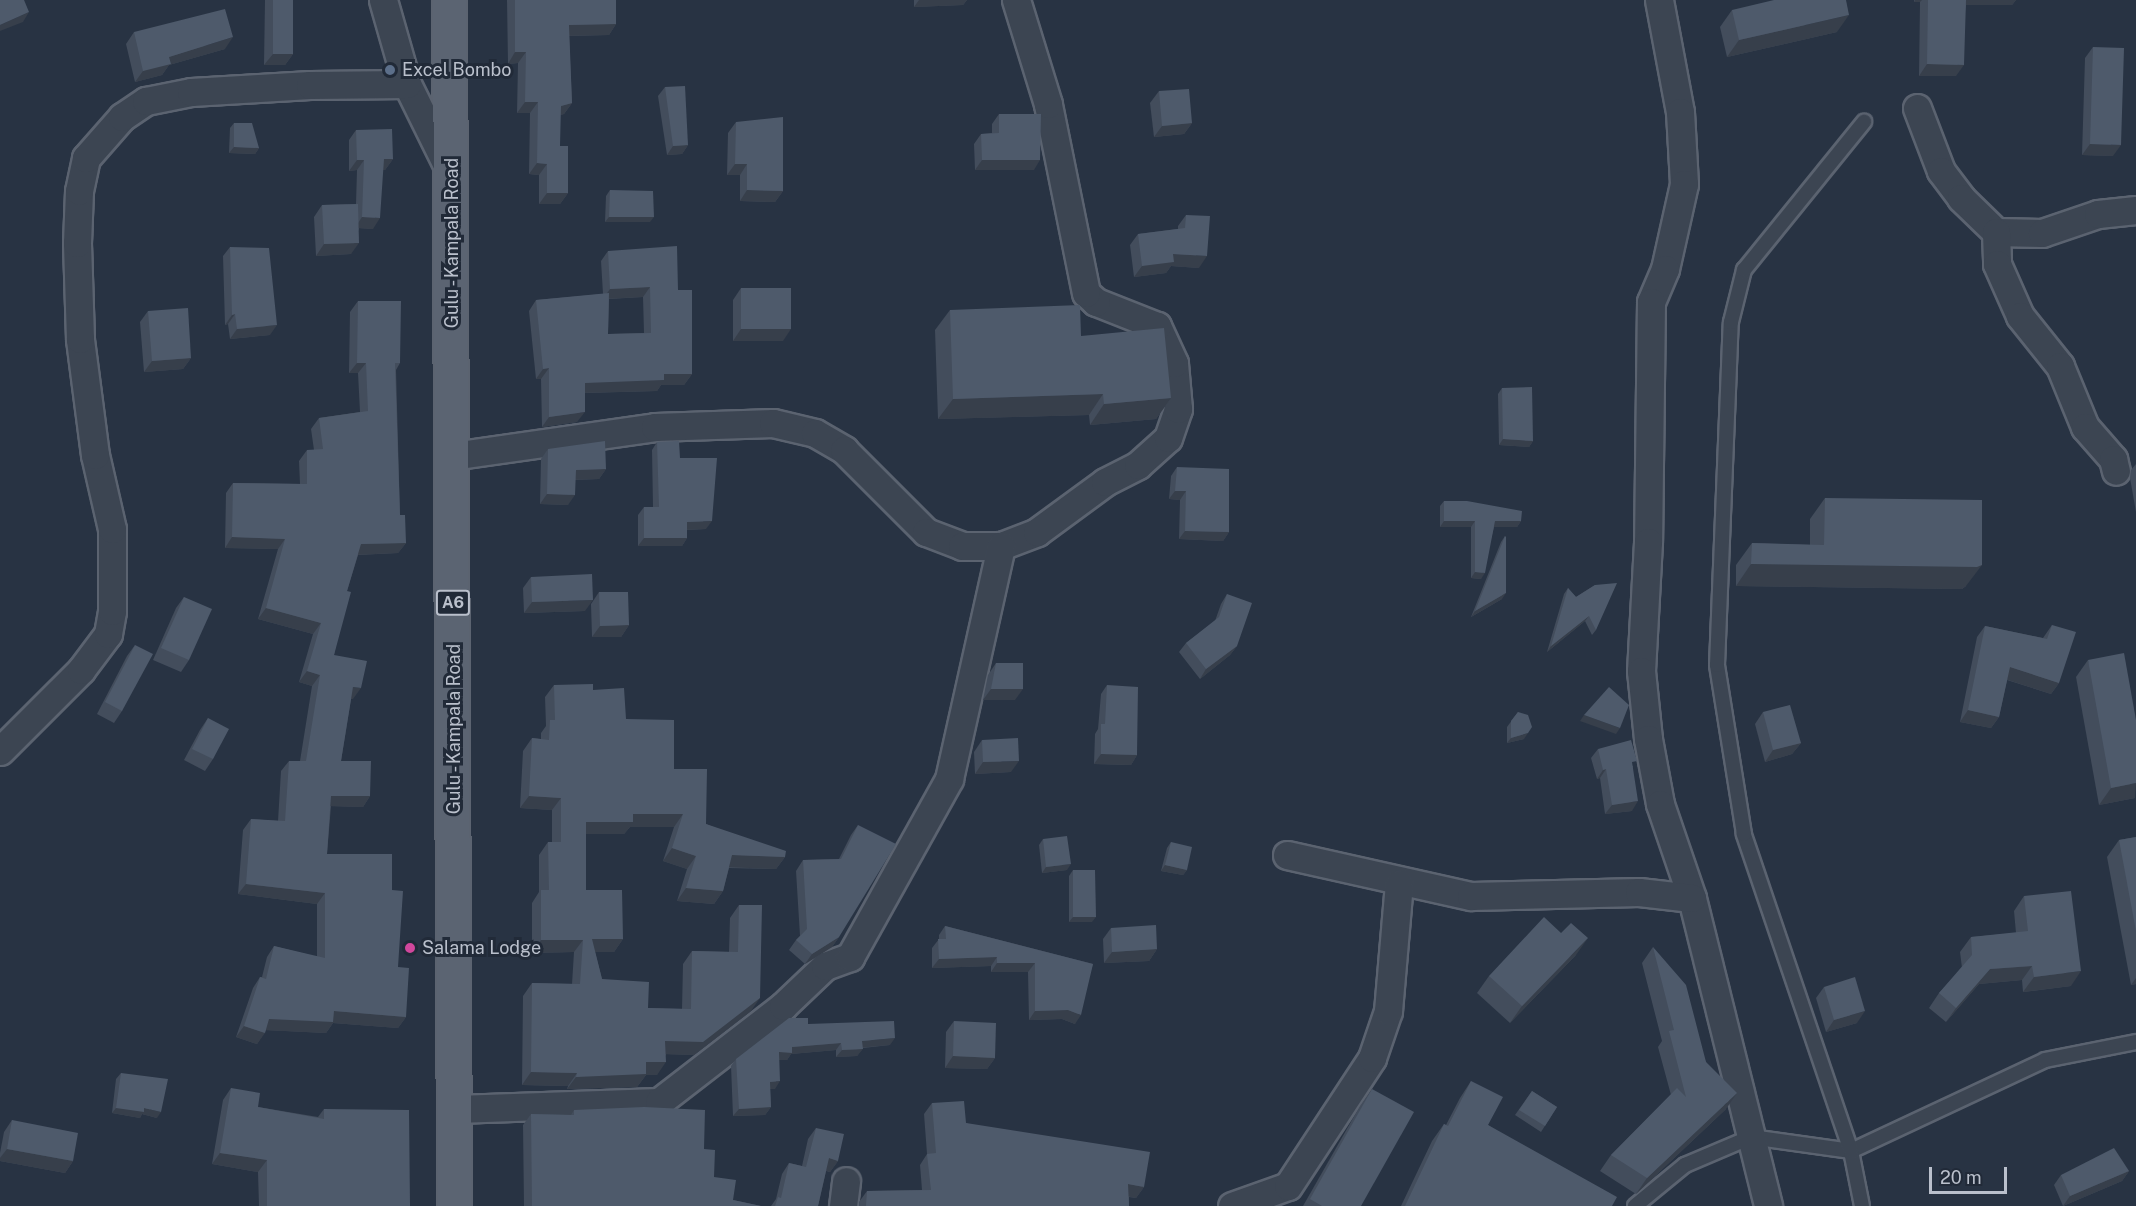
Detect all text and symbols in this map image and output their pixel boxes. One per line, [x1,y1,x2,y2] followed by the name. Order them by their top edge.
[402,59,511,81] place label: Excel Bombo
[383,63,397,77] marker: Excel Bombo
[441,155,463,331] street label: Gulu - Kampala Road
[435,590,471,616] road number: A6
[443,641,465,817] street label: Gulu - Kampala Road
[422,937,541,959] place label: Salama Lodge
[403,941,417,955] marker: Salama Lodge
[1932,1155,2010,1193] scale bar
[1940,1167,1982,1188] text: 20 m

